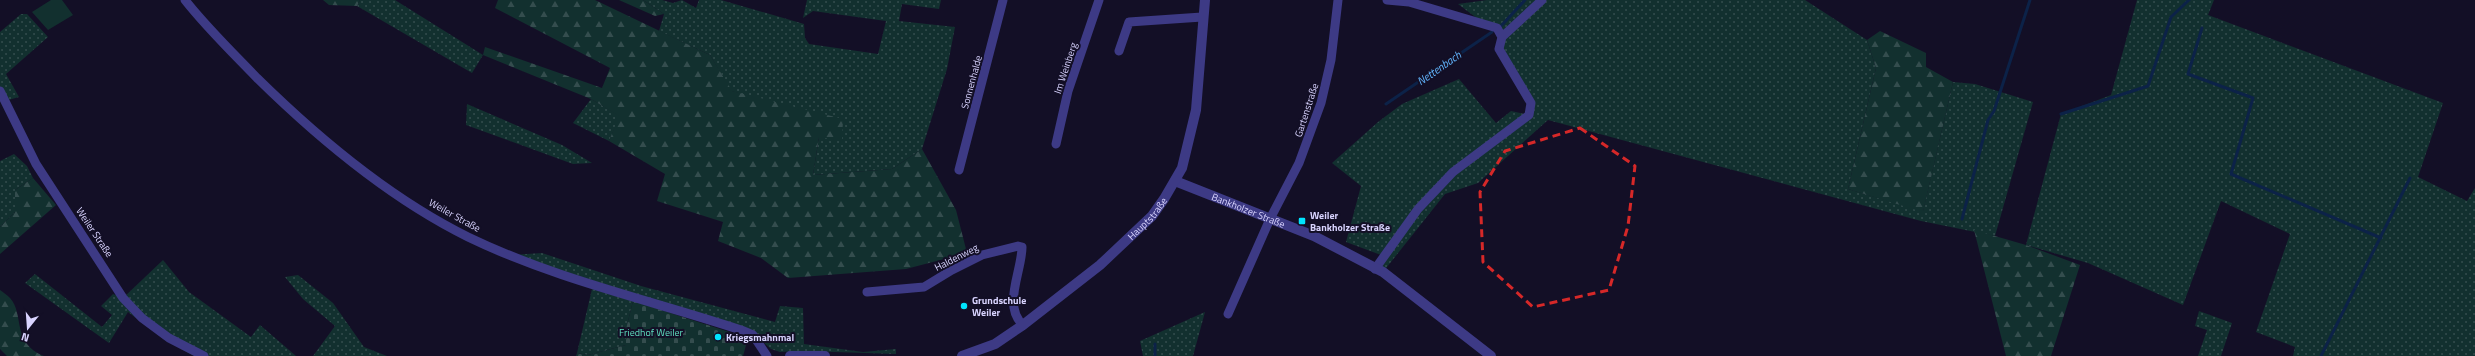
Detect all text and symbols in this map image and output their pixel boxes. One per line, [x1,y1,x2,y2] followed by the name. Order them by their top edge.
[1050,41,1081,96] street label: Im Weinberg
[1414,47,1465,89] water label: Nettenbach
[957,54,986,111] street label: Sonnenhalde
[1291,81,1322,139] street label: Gartenstraße
[1209,189,1287,232] street label: Bankholzer Straße
[1124,194,1171,244] street label: Hauptstraße
[426,195,483,236] street label: Weiler Straße
[72,204,117,260] street label: Weiler Straße
[1310,208,1390,235] place label: Weiler Bankholzer Straße
[1297,216,1307,226] marker: Weiler Bankholzer Straße
[932,240,981,275] street label: Haldenweg
[972,293,1026,320] place label: Grundschule Weiler
[959,301,969,311] marker: Grundschule Weiler
[8,308,48,348] north arrow
[619,325,683,340] park label: Friedhof Weiler
[19,329,31,346] text: N
[726,330,794,345] place label: Kriegsmahnmal
[713,332,723,342] marker: Kriegsmahnmal

